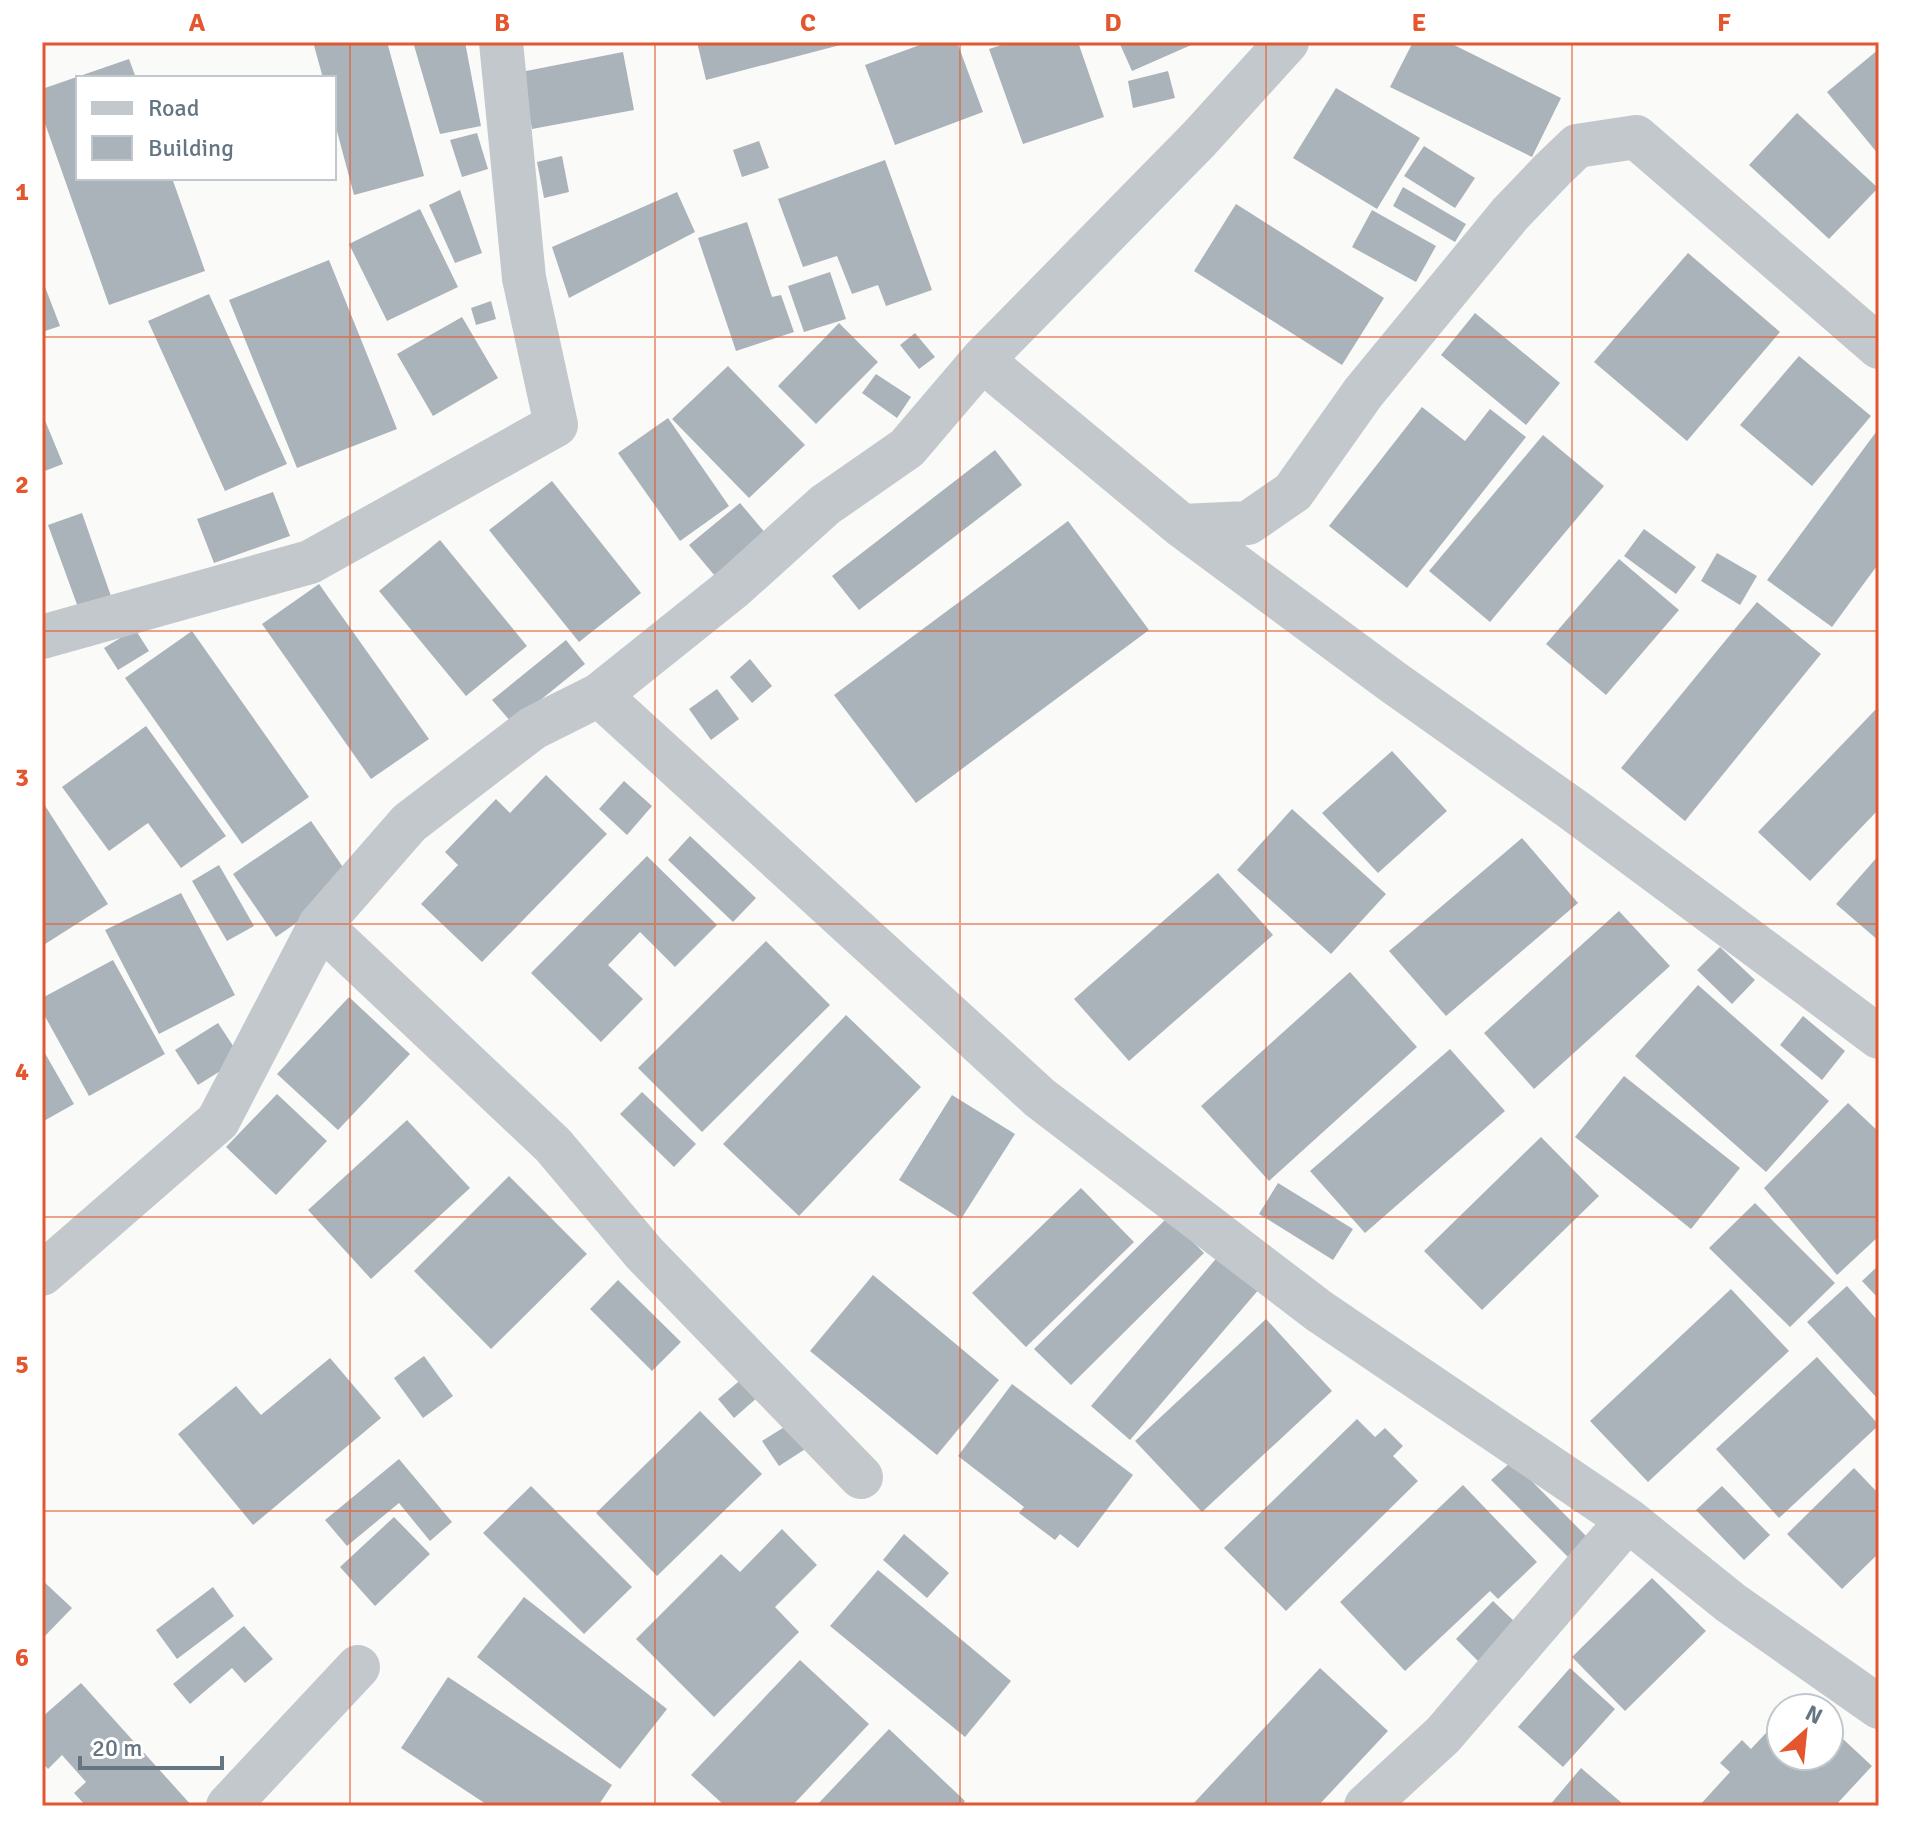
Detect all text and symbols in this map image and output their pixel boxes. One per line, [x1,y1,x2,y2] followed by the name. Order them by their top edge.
[189,7,206,39] text: A
[494,7,510,39] text: B
[800,7,816,39] text: C
[1104,7,1122,39] text: D
[1412,7,1426,39] text: E
[1717,7,1731,39] text: F
[76,76,336,180] legend
[148,93,199,123] text: Road
[148,133,234,163] text: Building
[15,176,29,208] text: 1
[15,469,29,501] text: 2
[15,762,29,794] text: 3
[15,1056,29,1088] text: 4
[15,1349,29,1381] text: 5
[15,1642,29,1674] text: 6
[1765,1692,1845,1772] north arrow
[1801,1699,1827,1730] text: N
[80,1720,222,1770] scale bar
[92,1733,142,1763] text: 20 m

